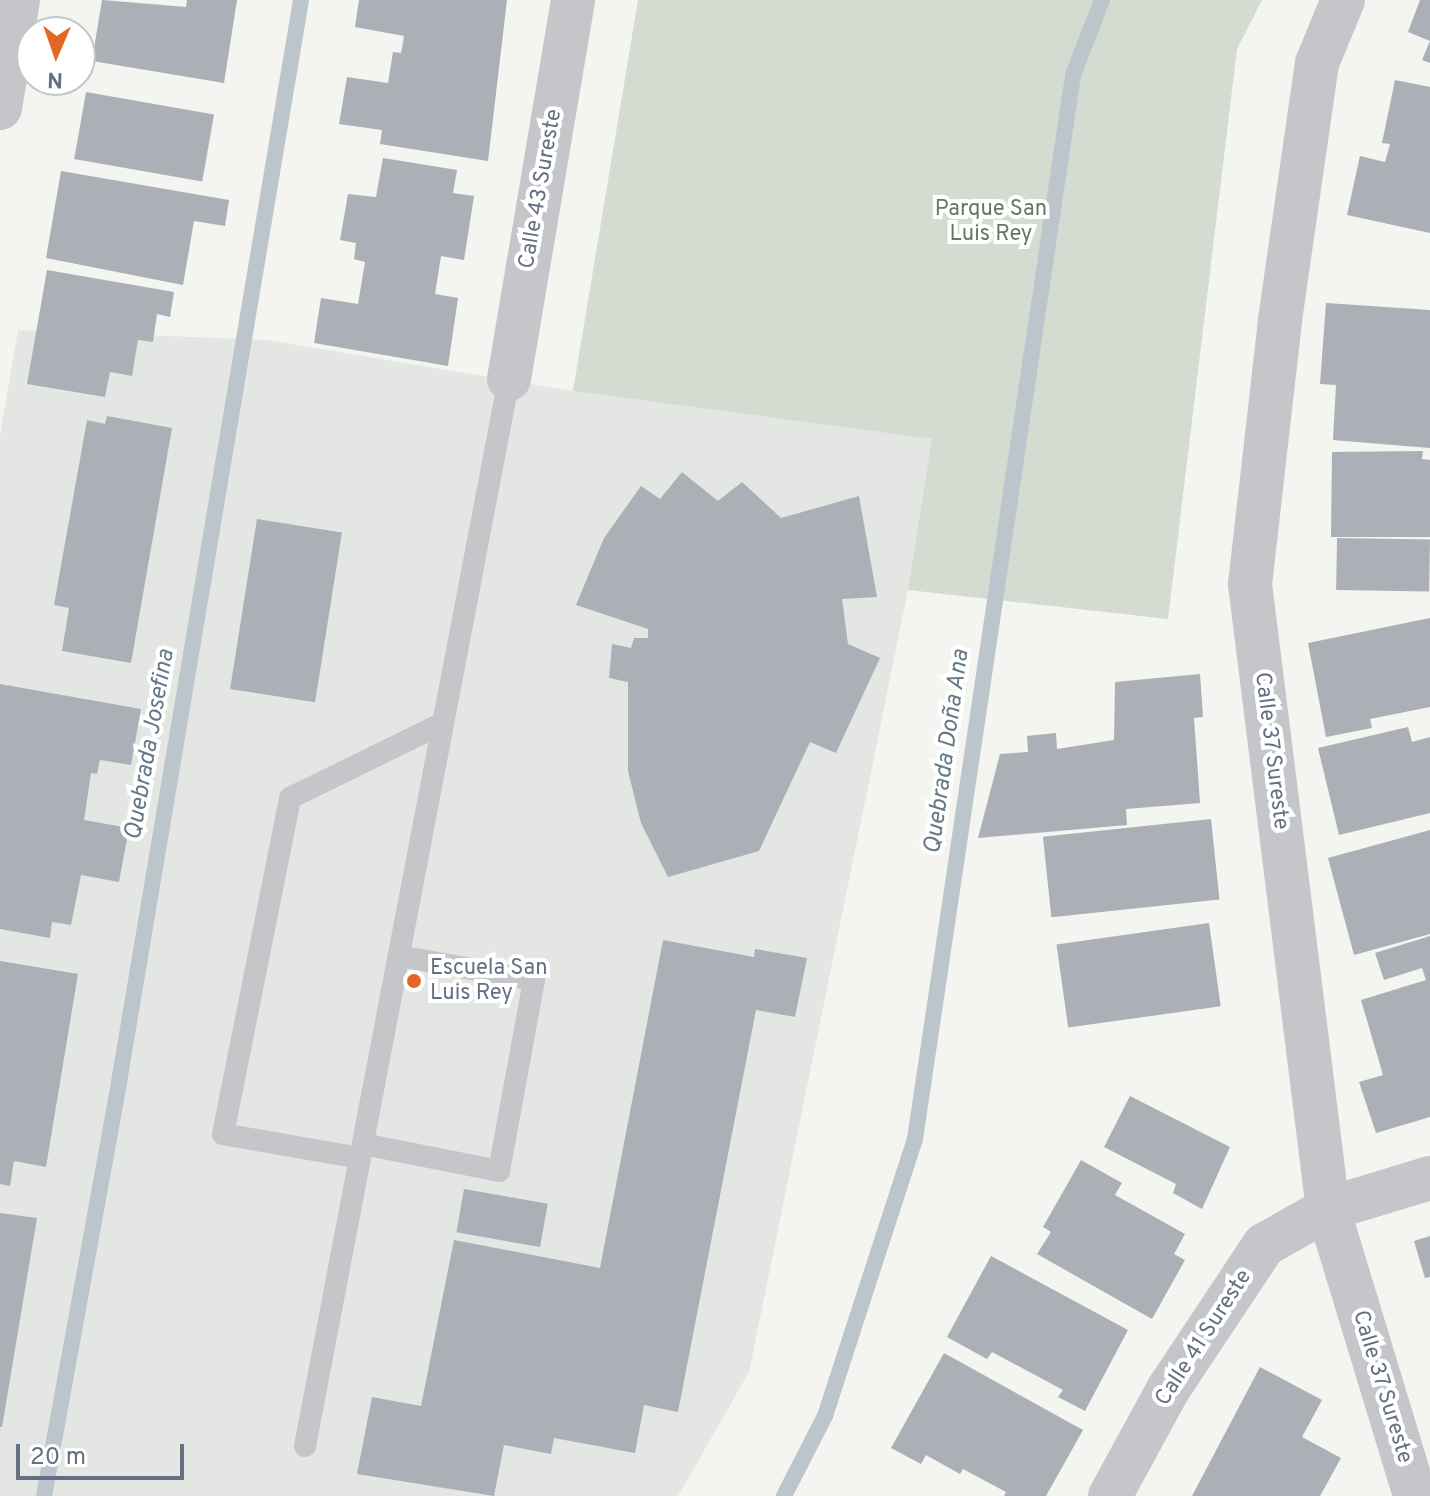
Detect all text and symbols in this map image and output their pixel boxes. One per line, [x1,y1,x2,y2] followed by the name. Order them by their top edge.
[16,16,96,96] north arrow
[47,65,64,92] text: N
[514,107,568,271] street label: Calle 43 Sureste
[935,196,1047,248] park label: Parque San Luis Rey
[120,647,182,843] water label: Quebrada Josefina
[919,647,977,857] water label: Quebrada Doña Ana
[1248,670,1294,832] street label: Calle 37 Sureste
[430,955,548,1006] place label: Escuela San Luis Rey
[405,972,423,990] marker: Escuela San Luis Rey
[1150,1265,1258,1411] street label: Calle 41 Sureste
[1346,1307,1418,1467] street label: Calle 37 Sureste
[20,1428,188,1478] scale bar
[30,1443,86,1473] text: 20 m

